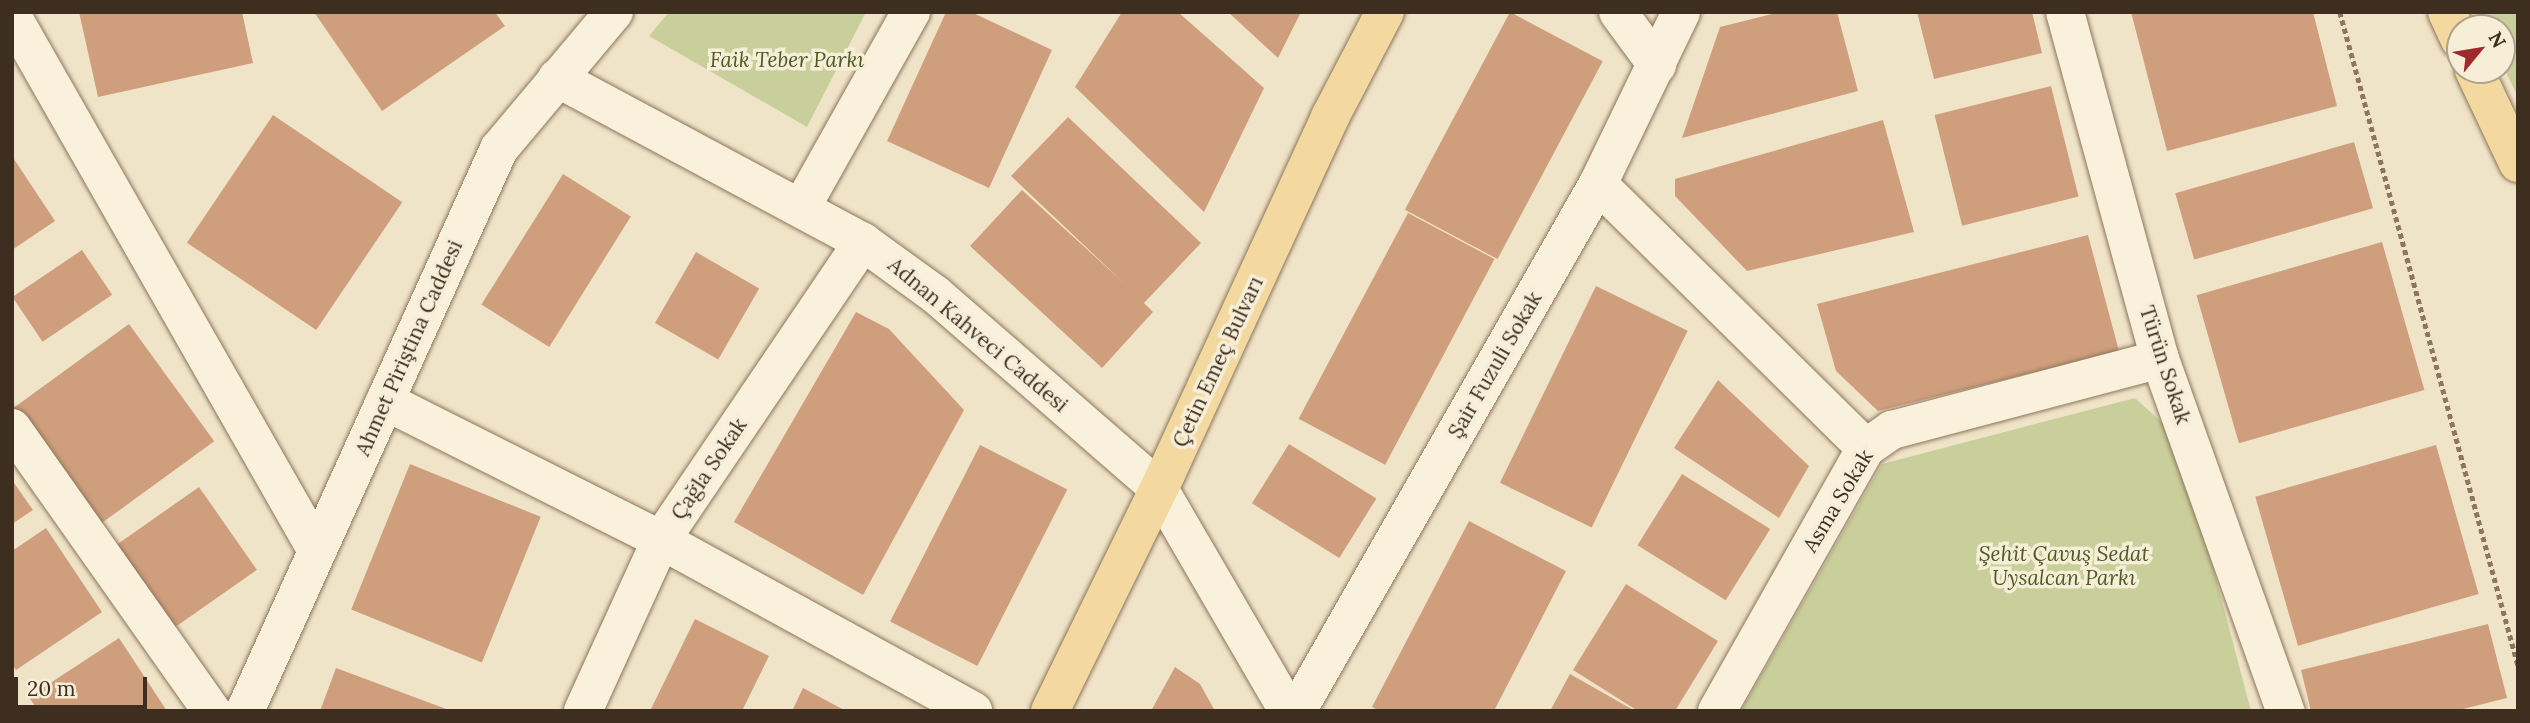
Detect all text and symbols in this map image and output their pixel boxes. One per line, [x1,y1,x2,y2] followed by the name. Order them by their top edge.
[2446,14,2516,84] north arrow
[2483,27,2512,52] text: N
[710,47,864,73] park label: Faik Teber Parkı
[350,236,468,460] street label: Ahmet Piriştina Caddesi
[883,252,1073,418] street label: Adnan Kahveci Caddesi
[1167,273,1269,451] street label: Çetin Emeç Bulvarı
[1443,287,1547,443] street label: Şair Fuzuli Sokak
[2134,303,2196,427] street label: Türün Sokak
[666,413,752,525] street label: Çağla Sokak
[1797,445,1879,557] street label: Asma Sokak
[1979,541,2149,591] park label: Şehit Çavuş Sedat Uysalcan Parkı
[18,664,150,708] scale bar
[27,675,76,702] text: 20 m

